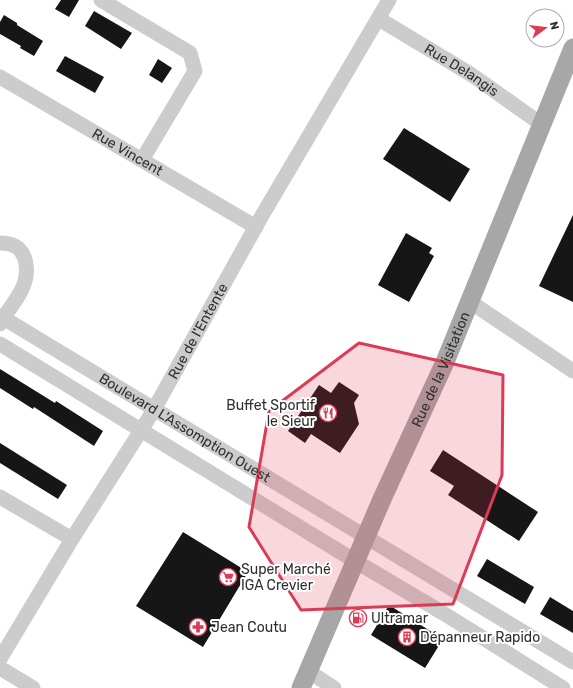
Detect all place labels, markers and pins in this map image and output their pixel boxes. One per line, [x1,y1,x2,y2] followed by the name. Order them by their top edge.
[226,397,316,430] place label: Buffet Sportif le Sieur
[318,403,338,423] restaurant icon: Buffet Sportif le Sieur
[241,561,331,594] place label: Super Marché IGA Crevier
[218,567,238,587] supermarket icon: Super Marché IGA Crevier
[348,608,368,628] fuel station icon: Ultramar
[371,610,429,627] place label: Ultramar
[188,617,208,637] pharmacy icon: Jean Coutu
[211,619,287,636] place label: Jean Coutu
[397,627,417,647] building icon: Dépanneur Rapido
[420,629,540,646] place label: Dépanneur Rapido

